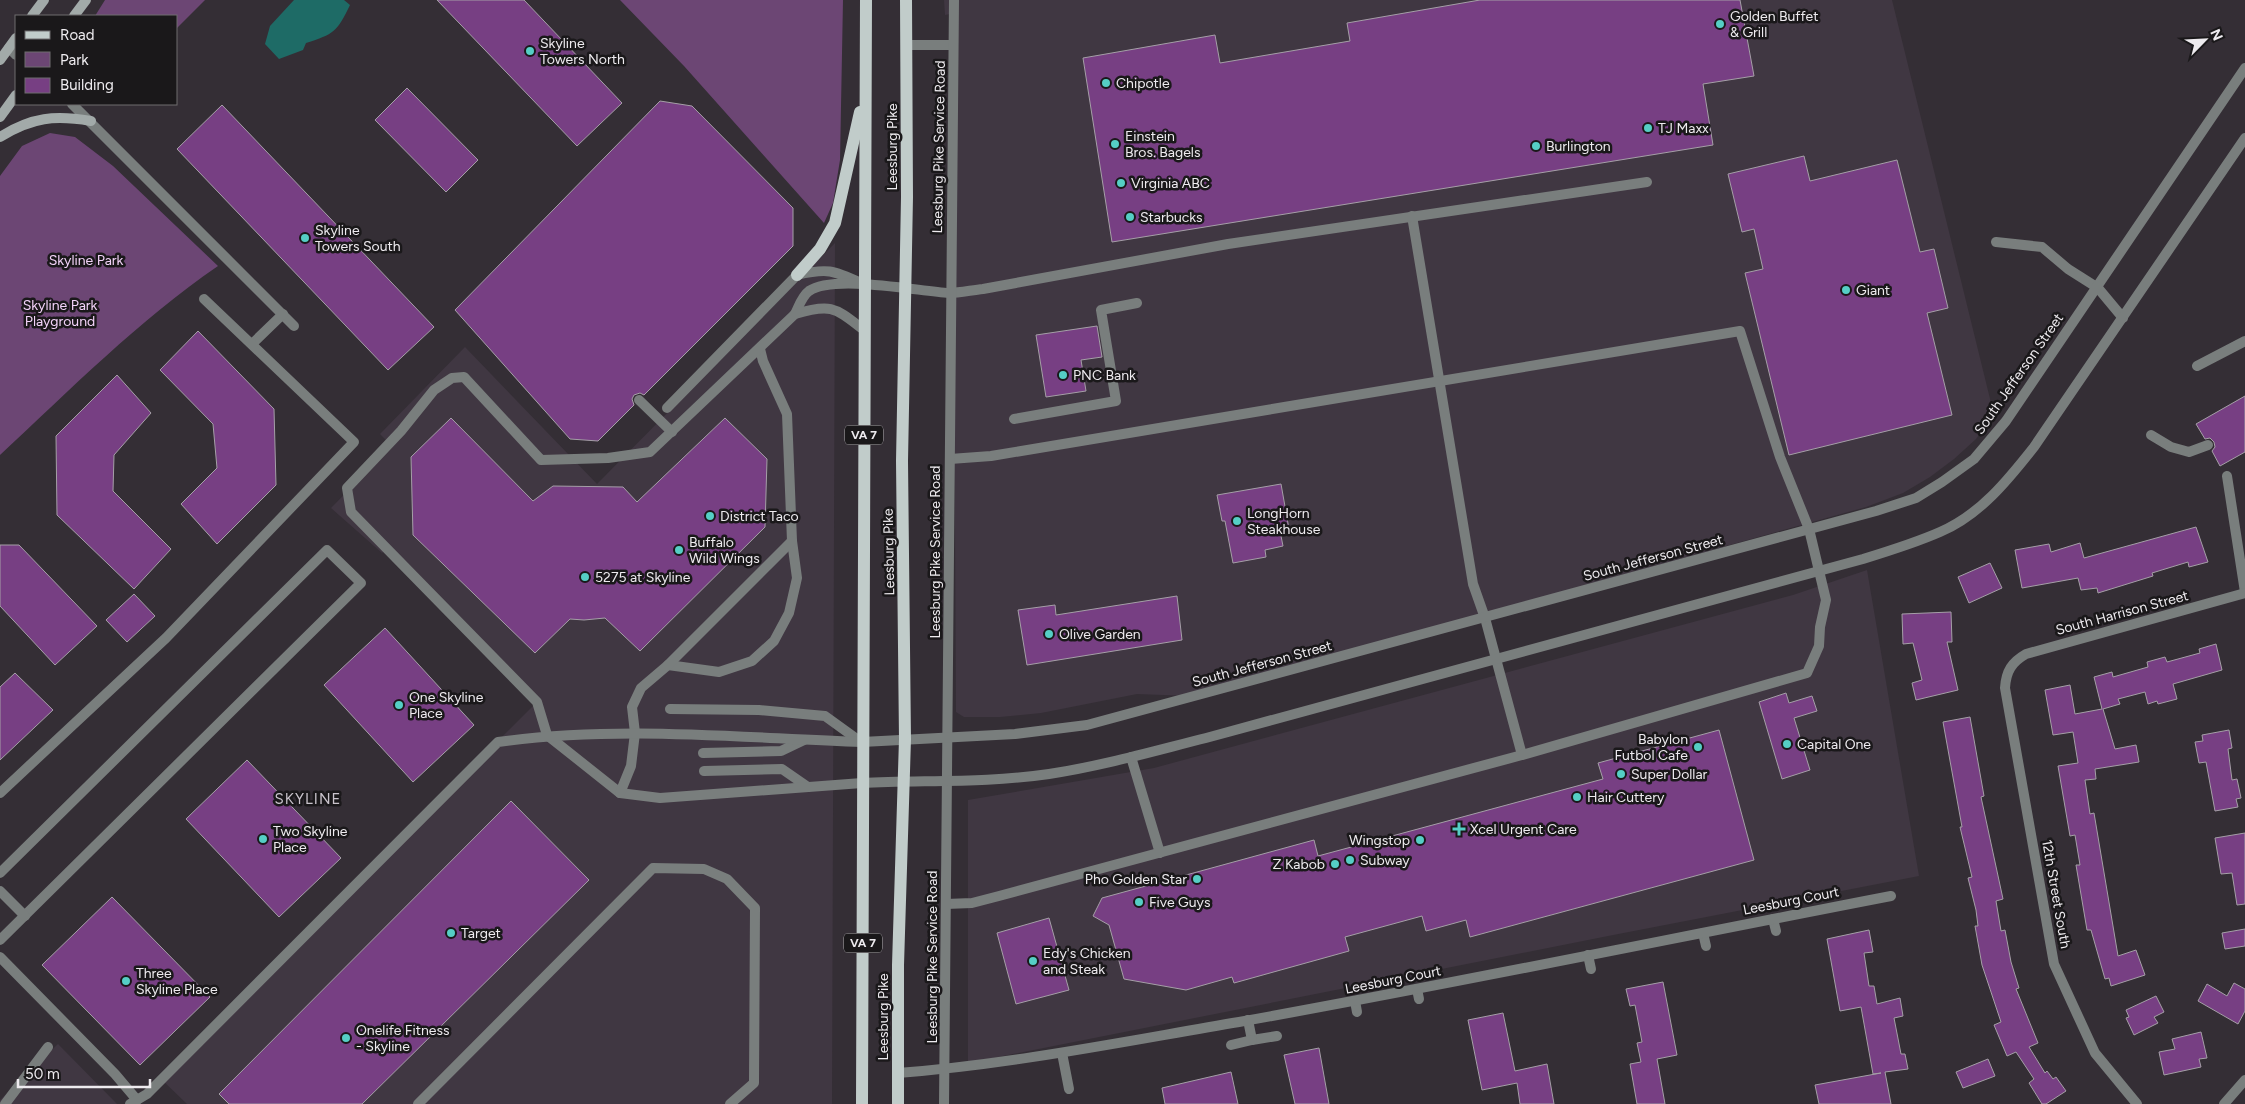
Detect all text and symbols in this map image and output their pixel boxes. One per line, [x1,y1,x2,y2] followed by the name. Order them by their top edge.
[1730,8,1819,41] place label: Golden Buffet & Grill
[15,15,178,105] legend
[2180,15,2230,65] north arrow
[1714,18,1726,30] marker: Golden Buffet & Grill
[60,26,95,44] text: Road
[2206,27,2226,43] text: N
[540,35,625,68] place label: Skyline Towers North
[524,45,536,57] marker: Skyline Towers North
[60,51,89,69] text: Park
[929,60,949,234] street label: Leesburg Pike Service Road
[1116,75,1170,92] place label: Chipotle
[60,76,114,94] text: Building
[1100,77,1112,89] marker: Chipotle
[884,103,901,191] street label: Leesburg Pike
[1658,120,1709,137] place label: TJ Maxx
[1642,122,1654,134] marker: TJ Maxx
[1125,128,1200,161] place label: Einstein Bros. Bagels
[1109,138,1121,150] marker: Einstein Bros. Bagels
[1546,138,1611,155] place label: Burlington
[1530,140,1542,152] marker: Burlington
[1131,175,1210,192] place label: Virginia ABC
[1115,177,1127,189] marker: Virginia ABC
[1140,209,1203,226] place label: Starbucks
[1124,211,1136,223] marker: Starbucks
[315,222,401,255] place label: Skyline Towers South
[299,232,311,244] marker: Skyline Towers South
[49,252,124,269] park label: Skyline Park
[1856,282,1890,299] place label: Giant
[1840,284,1852,296] marker: Giant
[23,297,98,330] park label: Skyline Park Playground
[1971,310,2067,438] street label: South Jefferson Street
[1073,367,1136,384] place label: PNC Bank
[1057,369,1069,381] marker: PNC Bank
[845,426,883,444] road number: VA 7
[927,465,944,639] street label: Leesburg Pike Service Road
[1247,505,1321,538] place label: LongHorn Steakhouse
[720,508,799,525] place label: District Taco
[880,508,898,596] street label: Leesburg Pike
[704,510,716,522] marker: District Taco
[1231,515,1243,527] marker: LongHorn Steakhouse
[1581,531,1725,585] street label: South Jefferson Street
[689,534,760,567] place label: Buffalo Wild Wings
[673,544,685,556] marker: Buffalo Wild Wings
[595,569,691,586] place label: 5275 at Skyline
[579,571,591,583] marker: 5275 at Skyline
[2054,587,2190,639] street label: South Harrison Street
[1059,626,1141,643] place label: Olive Garden
[1043,628,1055,640] marker: Olive Garden
[1190,637,1334,691] street label: South Jefferson Street
[409,689,484,722] place label: One Skyline Place
[393,699,405,711] marker: One Skyline Place
[1615,731,1688,764] place label: Babylon Futbol Cafe
[1797,736,1871,753] place label: Capital One
[1781,738,1793,750] marker: Capital One
[1692,741,1704,753] marker: Babylon Futbol Cafe
[1631,766,1708,783] place label: Super Dollar
[1615,768,1627,780] marker: Super Dollar
[1587,789,1665,806] place label: Hair Cuttery
[275,790,341,808] district label: SKYLINE
[1571,791,1583,803] marker: Hair Cuttery
[1470,821,1577,838] place label: Xcel Urgent Care
[1452,822,1466,836] marker: Xcel Urgent Care
[273,823,348,856] place label: Two Skyline Place
[1349,832,1410,849] place label: Wingstop
[257,833,269,845] marker: Two Skyline Place
[1414,834,1426,846] marker: Wingstop
[2038,838,2074,950] street label: 12th Street South
[1360,852,1410,869] place label: Subway
[1344,854,1356,866] marker: Subway
[1272,856,1325,873] place label: Z Kabob
[1329,858,1341,870] marker: Z Kabob
[924,870,941,1044] street label: Leesburg Pike Service Road
[1085,871,1187,888] place label: Pho Golden Star
[1191,873,1203,885] marker: Pho Golden Star
[1741,883,1841,919] street label: Leesburg Court
[1149,894,1210,911] place label: Five Guys
[1133,896,1145,908] marker: Five Guys
[461,925,501,942] place label: Target
[445,927,457,939] marker: Target
[844,934,882,952] road number: VA 7
[1043,945,1131,978] place label: Edy's Chicken and Steak
[1027,955,1039,967] marker: Edy's Chicken and Steak
[1343,962,1443,998] street label: Leesburg Court
[136,965,218,998] place label: Three Skyline Place
[875,973,892,1061] street label: Leesburg Pike
[120,975,132,987] marker: Three Skyline Place
[356,1022,450,1055] place label: Onelife Fitness - Skyline
[340,1032,352,1044] marker: Onelife Fitness - Skyline
[18,1056,150,1088] scale bar
[25,1065,60,1083] text: 50 m

